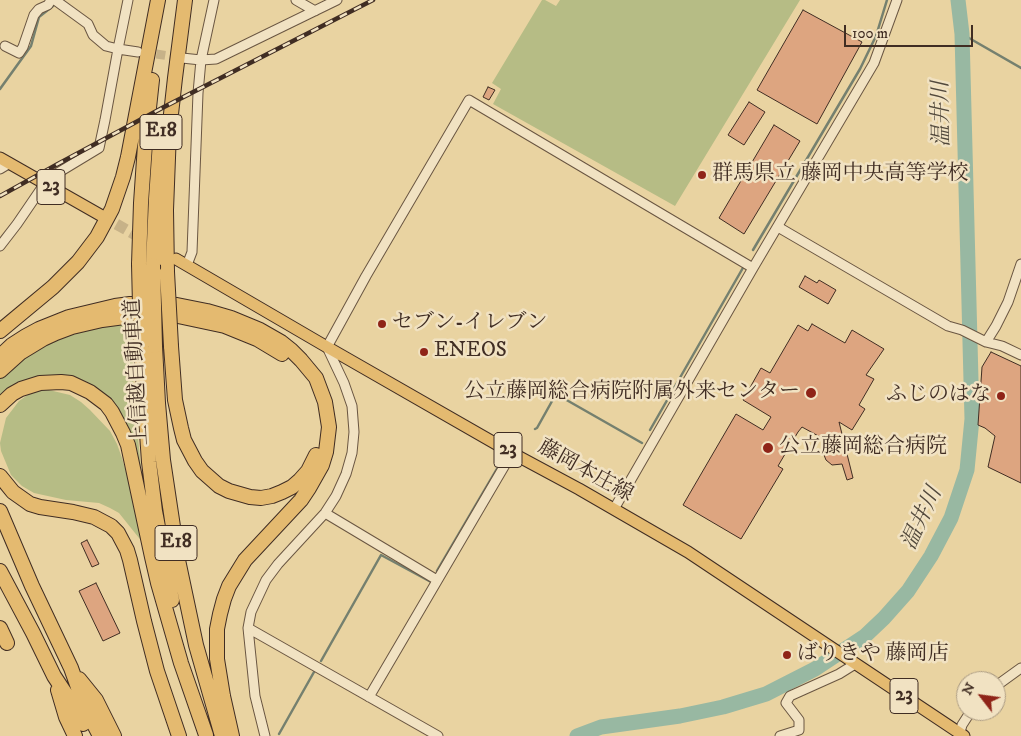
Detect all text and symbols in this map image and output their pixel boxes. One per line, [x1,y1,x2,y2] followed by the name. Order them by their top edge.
[846,15,975,47] scale bar
[852,24,888,43] text: 100 m
[929,81,957,147] water label: 温井川
[140,114,182,150] road number: E18
[712,162,969,188] place label: 群馬県立 藤岡中央高等学校
[696,169,708,181] marker: 群馬県立 藤岡中央高等学校
[37,170,65,204] road number: 23
[122,298,154,446] street label: 上信越自動車道
[392,311,548,337] place label: セブン-イレブン
[376,318,388,330] marker: セブン-イレブン
[434,339,507,365] place label: ENEOS
[418,346,430,358] marker: ENEOS
[464,380,800,406] place label: 公立藤岡総合病院附属外来センター
[886,383,991,409] place label: ふじのはな
[804,386,818,400] marker: 公立藤岡総合病院附属外来センター
[995,390,1007,402] marker: ふじのはな
[494,432,522,468] road number: 23
[779,435,947,461] place label: 公立藤岡総合病院
[533,436,637,508] street label: 藤岡本庄線
[761,441,775,455] marker: 公立藤岡総合病院
[897,484,949,554] water label: 温井川
[155,526,197,560] road number: E18
[797,642,949,668] place label: ばりきや 藤岡店
[781,649,793,661] marker: ばりきや 藤岡店
[956,671,1006,721] north arrow
[890,678,918,714] road number: 23
[958,680,980,698] text: N

